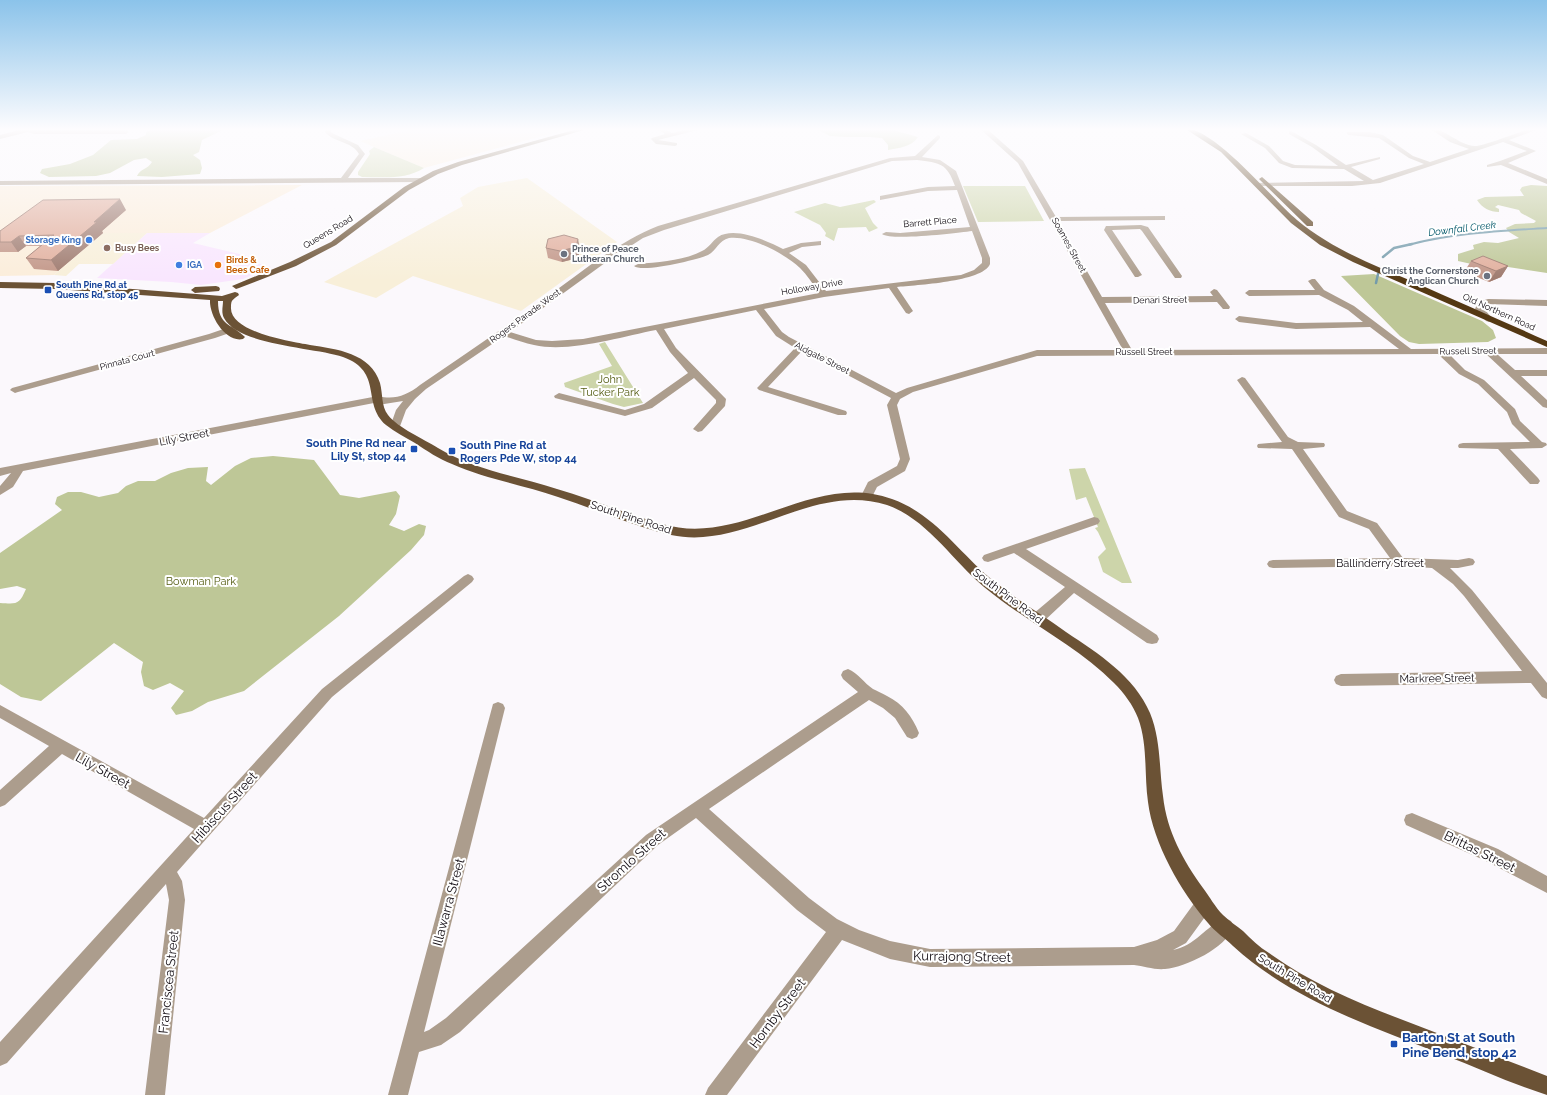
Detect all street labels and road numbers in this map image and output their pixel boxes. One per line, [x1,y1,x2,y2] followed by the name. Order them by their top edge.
[301,213,355,251] street label: Queens Road
[903,215,958,229] street label: Barrett Place
[1050,216,1088,274] street label: Soames Street
[780,277,844,297] street label: Holloway Drive
[488,287,562,345] street label: Rogers Parade West
[1461,292,1537,333] street label: Old Northern Road
[1133,295,1187,305] street label: Denari Street
[793,340,851,376] street label: Aldgate Street
[1439,346,1497,356] street label: Russell Street
[1115,347,1173,357] street label: Russell Street
[99,348,155,372] street label: Pinnata Court
[158,426,210,449] street label: Lily Street
[589,498,673,537] street label: South Pine Road
[1336,557,1424,570] street label: Ballinderry Street
[970,566,1045,627] street label: South Pine Road
[1399,671,1475,686] street label: Markree Street
[73,749,133,792] street label: Lily Street
[189,768,261,846] street label: Hibiscus Street
[594,825,669,895] street label: Stromlo Street
[1442,828,1518,875] street label: Brittas Street
[430,856,468,948] street label: Illawarra Street
[156,929,181,1034] street label: Franciscea Street
[913,948,1012,965] street label: Kurrajong Street
[1255,951,1334,1006] street label: South Pine Road
[746,975,809,1051] street label: Hornby Street

